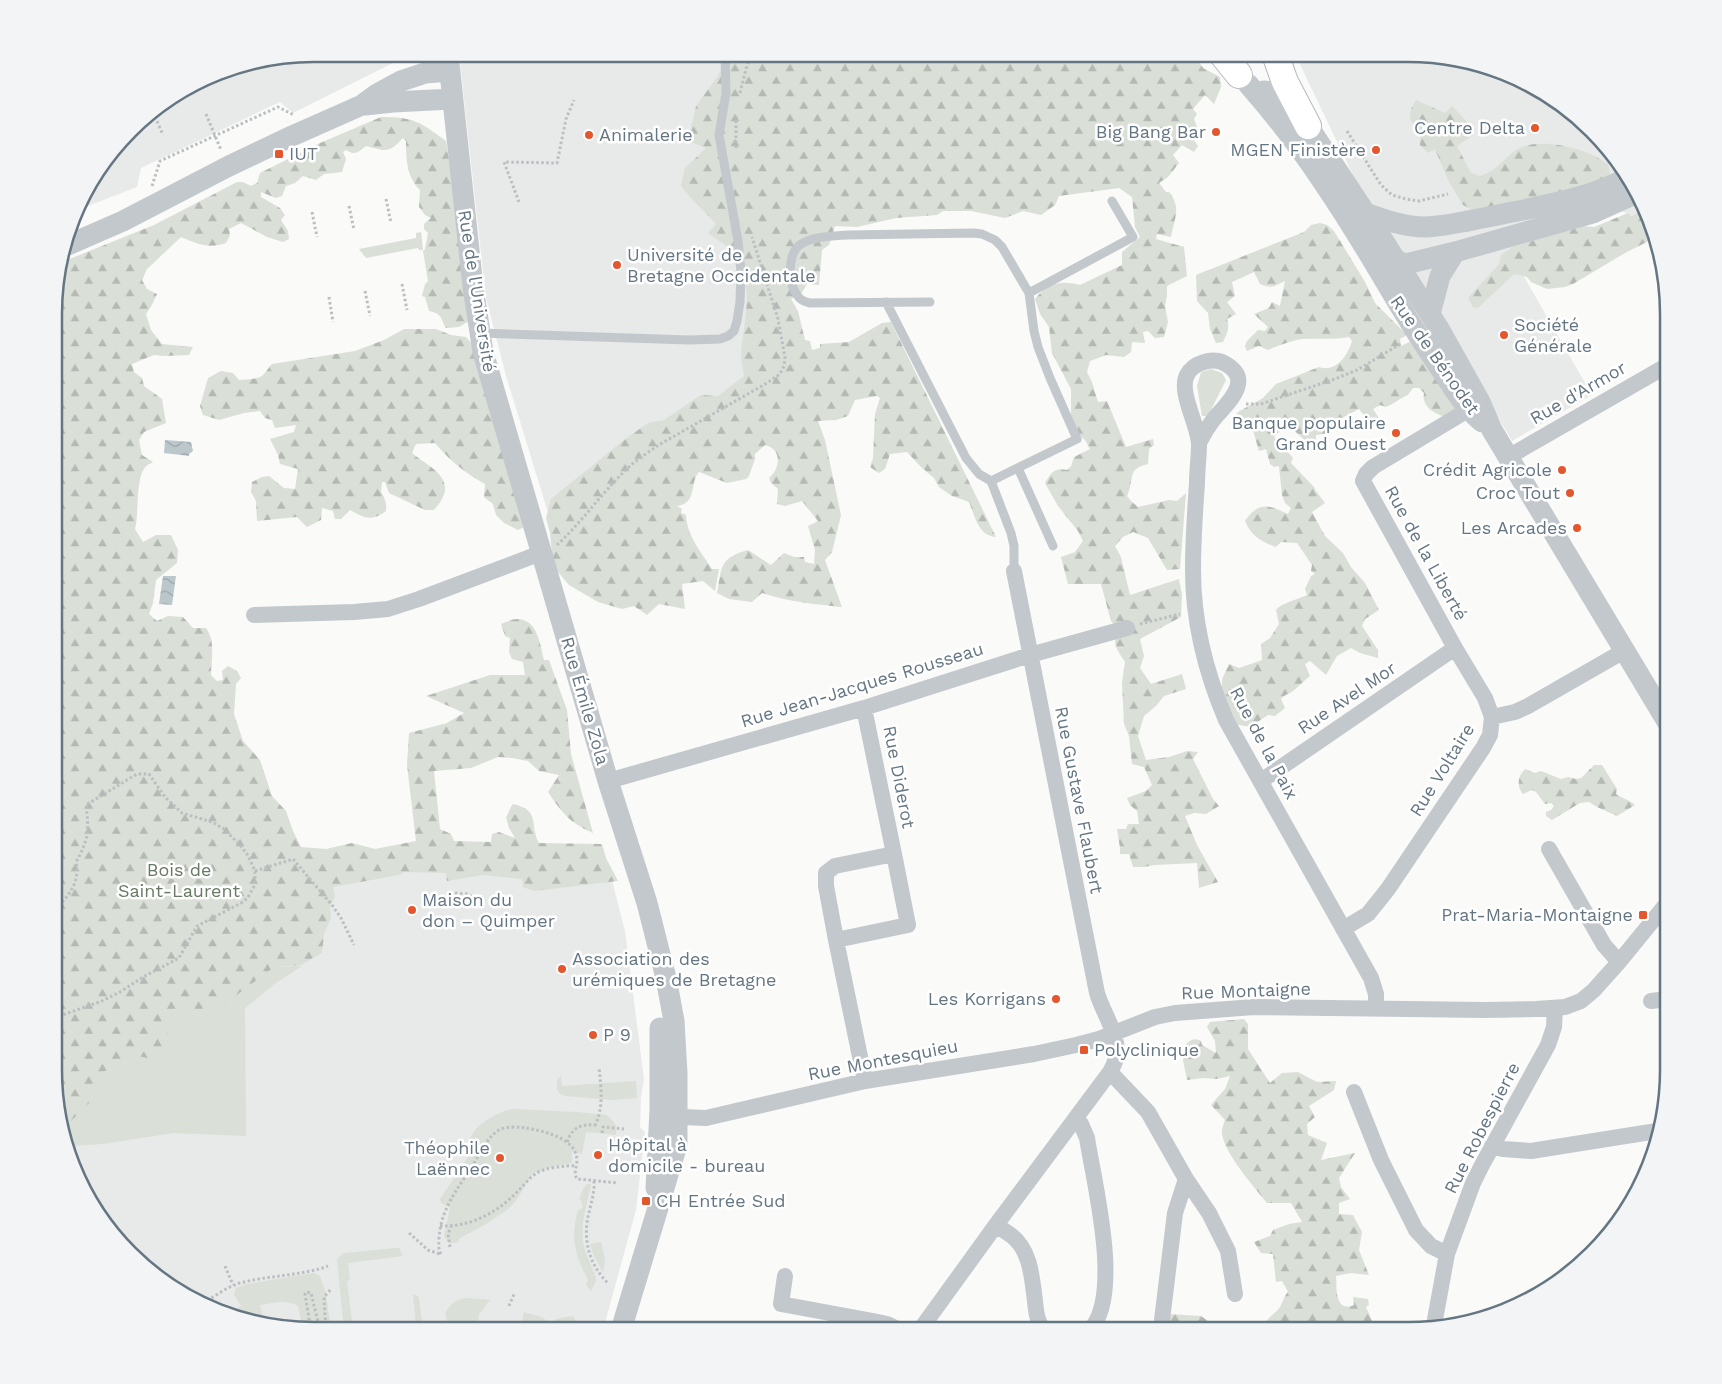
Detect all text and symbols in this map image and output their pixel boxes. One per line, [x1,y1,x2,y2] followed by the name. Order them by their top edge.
[1414,117,1525,138] place label: Centre Delta
[1096,121,1206,142] place label: Big Bang Bar
[1529,122,1541,134] marker: Centre Delta
[599,124,693,145] place label: Animalerie
[1210,126,1222,138] marker: Big Bang Bar
[583,129,595,141] marker: Animalerie
[1230,139,1366,160] place label: MGEN Finistère
[289,143,318,164] place label: IUT
[1370,144,1382,156] marker: MGEN Finistère
[273,148,285,160] marker: IUT
[454,208,501,374] street label: Rue de l'Université
[627,244,816,286] place label: Université de Bretagne Occidentale
[611,259,623,271] marker: Université de Bretagne Occidentale
[1387,291,1484,419] street label: Rue de Bénodet
[1514,314,1592,356] place label: Société Générale
[1498,329,1510,341] marker: Société Générale
[1526,357,1630,429] street label: Rue d'Armor
[1232,412,1386,454] place label: Banque populaire Grand Ouest
[1390,427,1402,439] marker: Banque populaire Grand Ouest
[1423,459,1552,480] place label: Crédit Agricole
[1556,464,1568,476] marker: Crédit Agricole
[1381,482,1472,624] street label: Rue de la Liberté
[1476,482,1560,503] place label: Croc Tout
[1564,487,1576,499] marker: Croc Tout
[1461,517,1567,538] place label: Les Arcades
[1571,522,1583,534] marker: Les Arcades
[557,634,614,767] street label: Rue Émile Zola
[738,638,986,732] street label: Rue Jean-Jacques Rousseau
[1294,657,1400,738] street label: Rue Avel Mor
[1226,683,1303,803] street label: Rue de la Paix
[1051,705,1108,896] street label: Rue Gustave Flaubert
[1405,719,1478,820] street label: Rue Voltaire
[879,724,920,830] street label: Rue Diderot
[118,859,240,901] park label: Bois de Saint-Laurent
[422,889,555,931] place label: Maison du don – Quimper
[406,904,418,916] marker: Maison du don – Quimper
[1441,904,1633,925] place label: Prat-Maria-Montaigne
[1637,909,1649,921] marker: Prat-Maria-Montaigne
[572,948,776,990] place label: Association des urémiques de Bretagne
[556,963,568,975] marker: Association des urémiques de Bretagne
[1181,978,1311,1003] street label: Rue Montaigne
[928,988,1046,1009] place label: Les Korrigans
[1050,993,1062,1005] marker: Les Korrigans
[603,1024,631,1045] place label: P 9
[587,1029,599,1041] marker: P 9
[806,1035,960,1084] street label: Rue Montesquieu
[1094,1039,1199,1060] place label: Polyclinique
[1078,1044,1090,1056] marker: Polyclinique
[1439,1059,1524,1197] street label: Rue Robespierre
[608,1134,765,1176] place label: Hôpital à domicile - bureau
[404,1137,490,1179] place label: Théophile Laënnec
[592,1149,604,1161] marker: Hôpital à domicile - bureau
[494,1152,506,1164] marker: Théophile Laënnec
[656,1190,786,1211] place label: CH Entrée Sud
[640,1195,652,1207] marker: CH Entrée Sud

